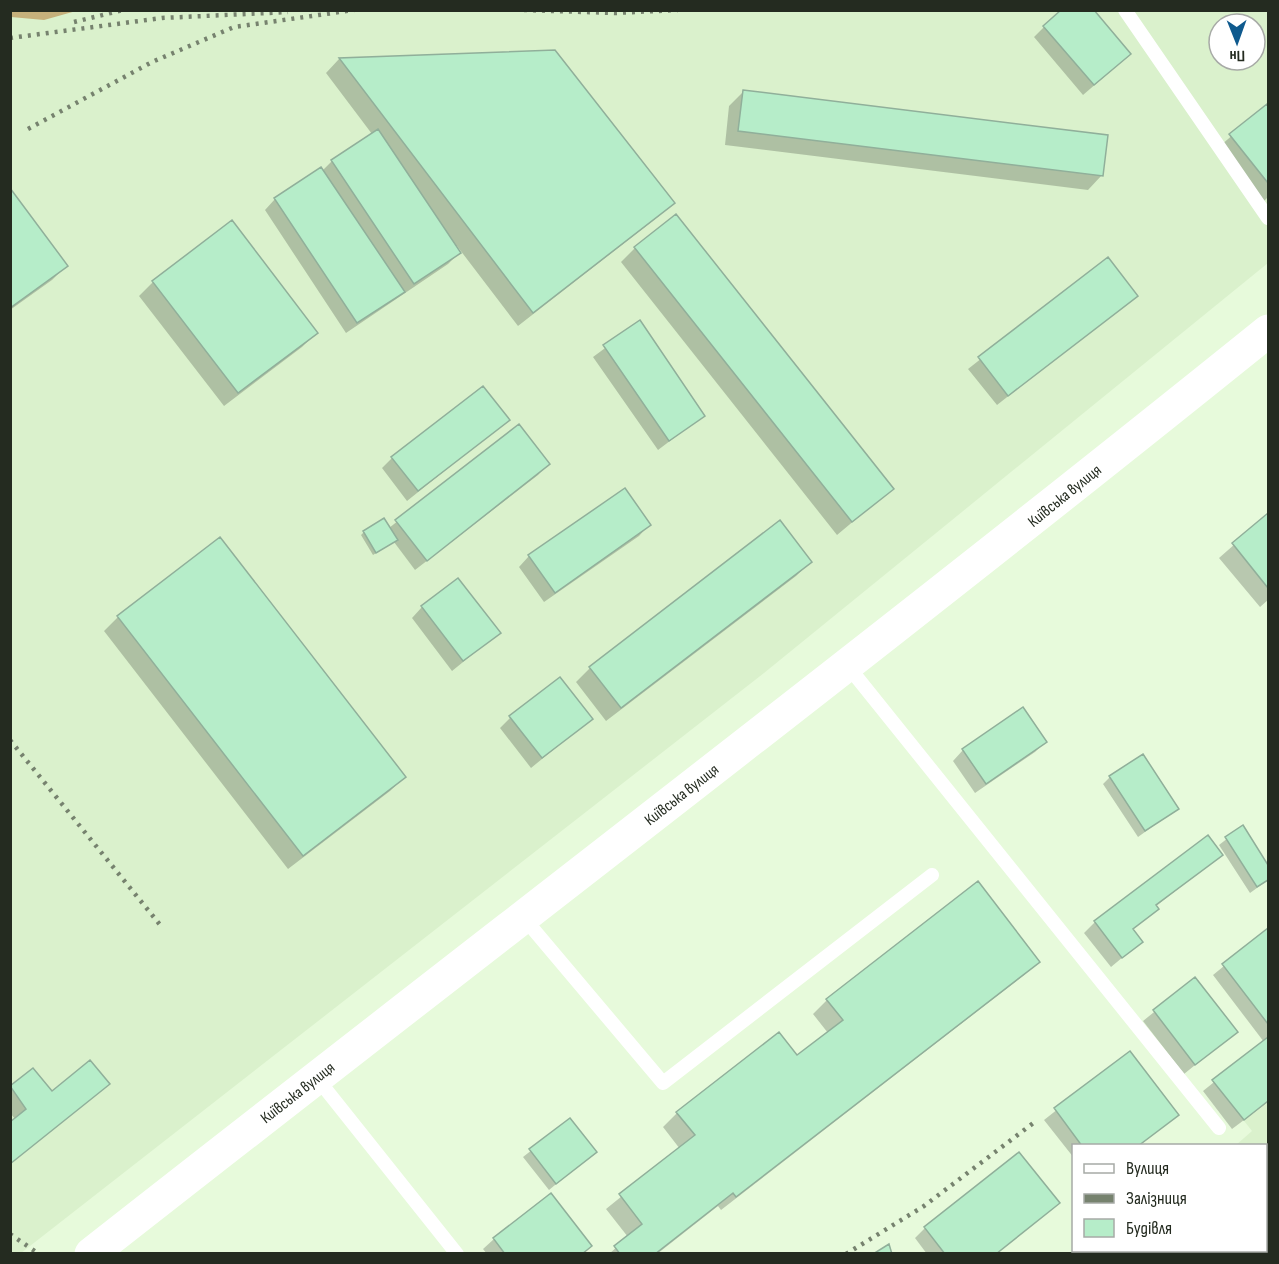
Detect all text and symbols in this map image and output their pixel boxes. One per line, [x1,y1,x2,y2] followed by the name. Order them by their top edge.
[1207,12,1267,72] north arrow
[1229,46,1245,65] text: Пн
[1024,461,1105,532] street label: Київська вулиця
[641,760,723,830] street label: Київська вулиця
[257,1058,339,1128] street label: Київська вулиця
[1072,1144,1267,1252] legend
[1126,1158,1169,1179] text: Вулиця
[1126,1188,1187,1209] text: Залізниця
[1126,1218,1172,1239] text: Будівля

